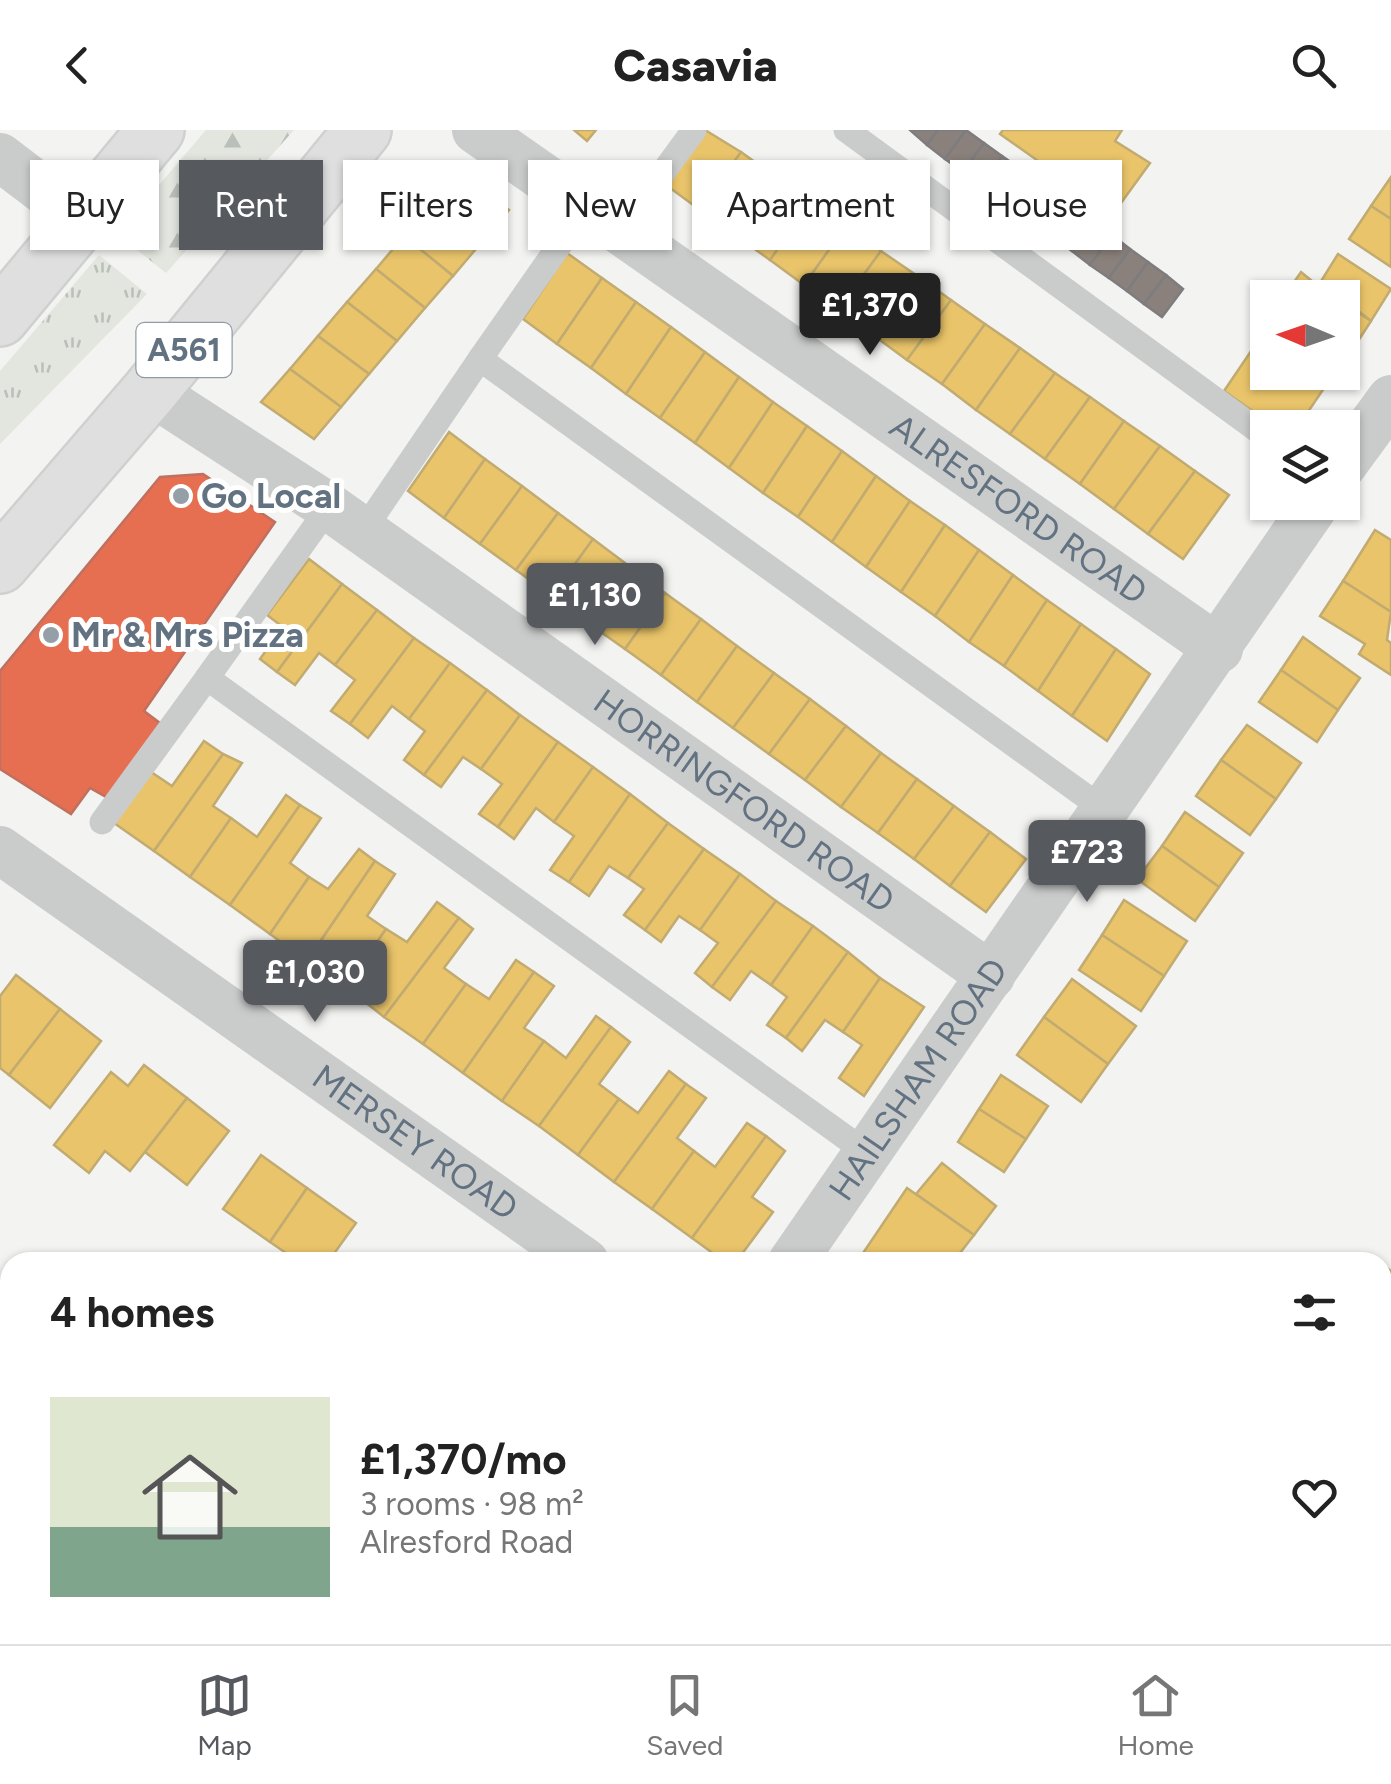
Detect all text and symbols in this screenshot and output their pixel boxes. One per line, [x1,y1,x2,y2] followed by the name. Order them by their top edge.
[50,38,105,93] icon: back
[613,38,778,92] text: Casavia
[1286,38,1341,93] icon: search
[30,160,159,250] chip: Buy
[179,160,323,250] chip: Rent
[343,160,508,250] chip: Filters
[528,160,672,250] chip: New
[692,160,930,250] chip: Apartment
[950,160,1122,250] chip: House
[789,273,951,358] pin: £1,370
[1250,280,1360,390] north arrow
[1250,280,1360,520] map controls
[821,286,919,324] text: £1,370
[136,323,232,377] road number: A561
[882,405,1155,613] street label: ALRESFORD ROAD
[1250,410,1360,520] button: layers
[201,475,341,517] place label: Go Local
[170,485,192,507] marker: Go Local
[514,563,676,648] pin: £1,130
[549,576,641,614] text: £1,130
[71,614,304,656] place label: Mr & Mrs Pizza
[40,624,62,646] marker: Mr & Mrs Pizza
[586,680,902,922] street label: HORRINGFORD ROAD
[1028,820,1146,905] pin: £723
[1050,833,1124,871] text: £723
[234,940,396,1025] pin: £1,030
[820,950,1016,1208] street label: HAILSHAM ROAD
[265,953,365,991] text: £1,030
[305,1056,526,1229] street label: MERSEY ROAD
[1287,1285,1342,1340] icon: filters
[50,1287,214,1338] text: 4 homes
[360,1434,567,1485] text: £1,370/mo
[130,1437,250,1557] icon: home
[1287,1470,1342,1525] icon: heart
[360,1485,584,1523] text: 3 rooms · 98 m²
[360,1523,573,1561] text: Alresford Road
[197,1668,252,1762] tab: Map
[646,1668,723,1762] tab: Saved
[1118,1668,1194,1762] tab: Home

